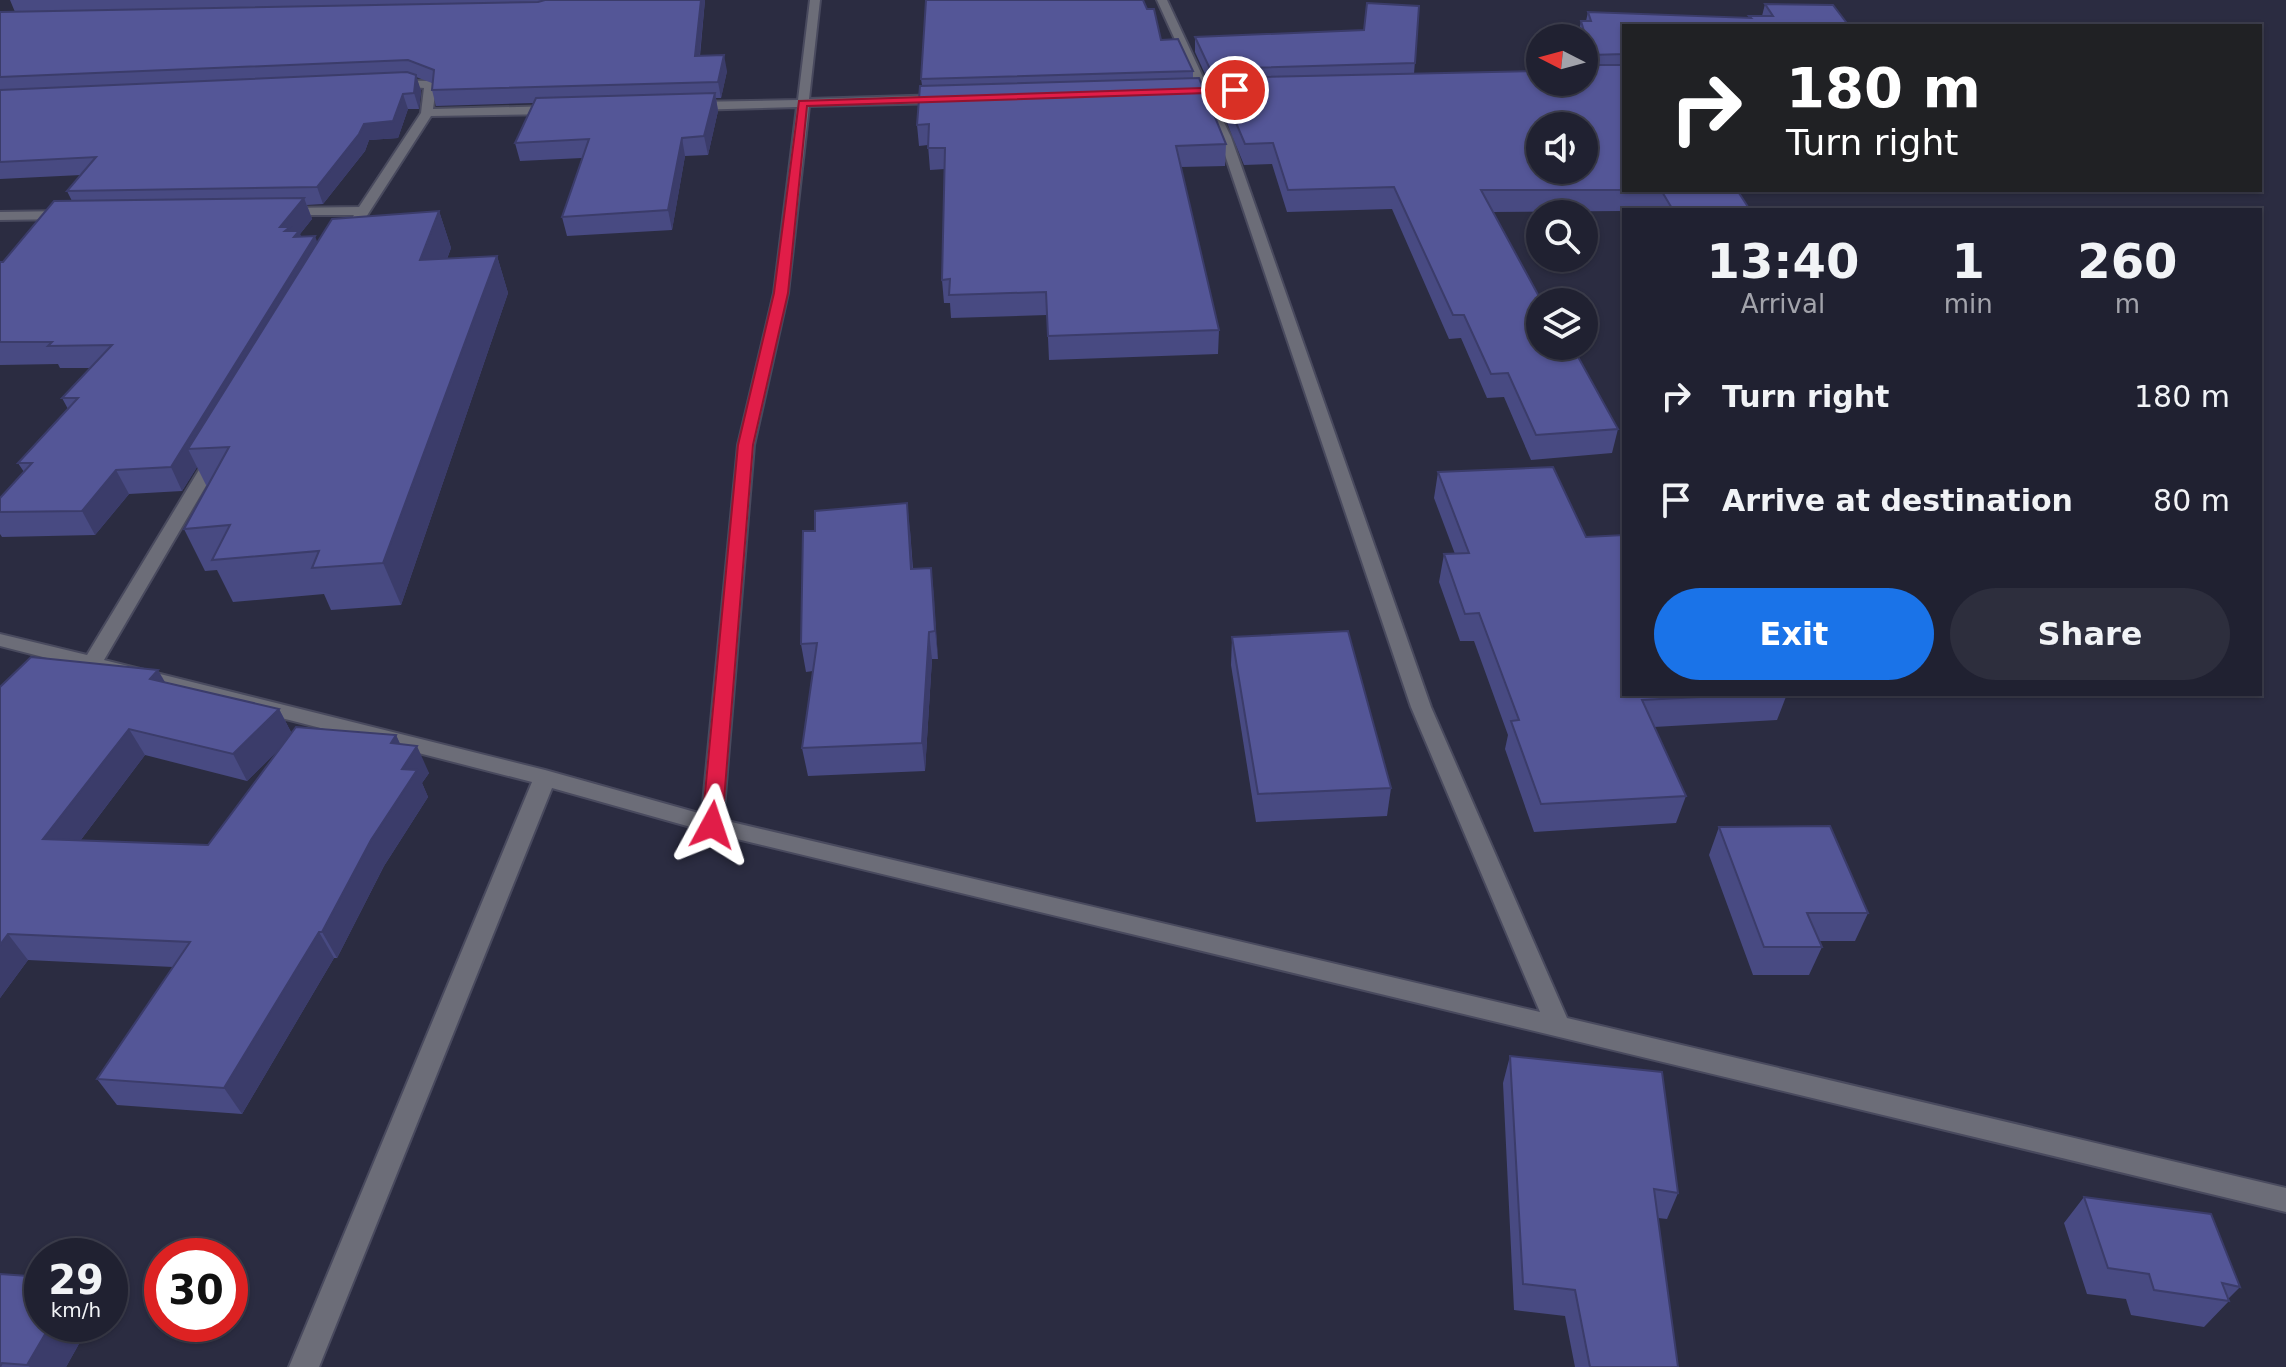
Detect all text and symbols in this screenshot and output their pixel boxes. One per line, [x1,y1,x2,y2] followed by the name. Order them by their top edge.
[1526,24,1598,96] north arrow
[1526,24,1598,360] map controls
[1786,55,1981,120] text: 180 m
[1201,56,1269,124] pin
[1654,56,1758,160] icon: right
[1213,68,1257,112] icon: arrive
[1526,112,1598,184] button: sound
[1786,122,1958,163] text: Turn right
[1526,200,1598,272] button: search
[1706,233,1859,289] text: 13:40
[1952,233,1985,289] text: 1
[2077,233,2177,289] text: 260
[1526,288,1598,360] button: layers
[1741,289,1825,319] text: Arrival
[1944,289,1993,319] text: min
[2115,289,2140,319] text: m
[1654,374,1698,418] icon: right
[1722,379,1889,414] text: Turn right
[2134,379,2230,414] text: 180 m
[1654,478,1698,522] icon: arrive
[1722,483,2073,518] text: Arrive at destination
[2153,483,2230,518] text: 80 m
[1654,588,1934,680] button: Exit
[1950,588,2230,680] button: Share
[670,783,754,867] position arrow
[144,1238,248,1342] speed limit sign: 30
[48,1257,104,1303] text: 29
[51,1298,101,1322] text: km/h

